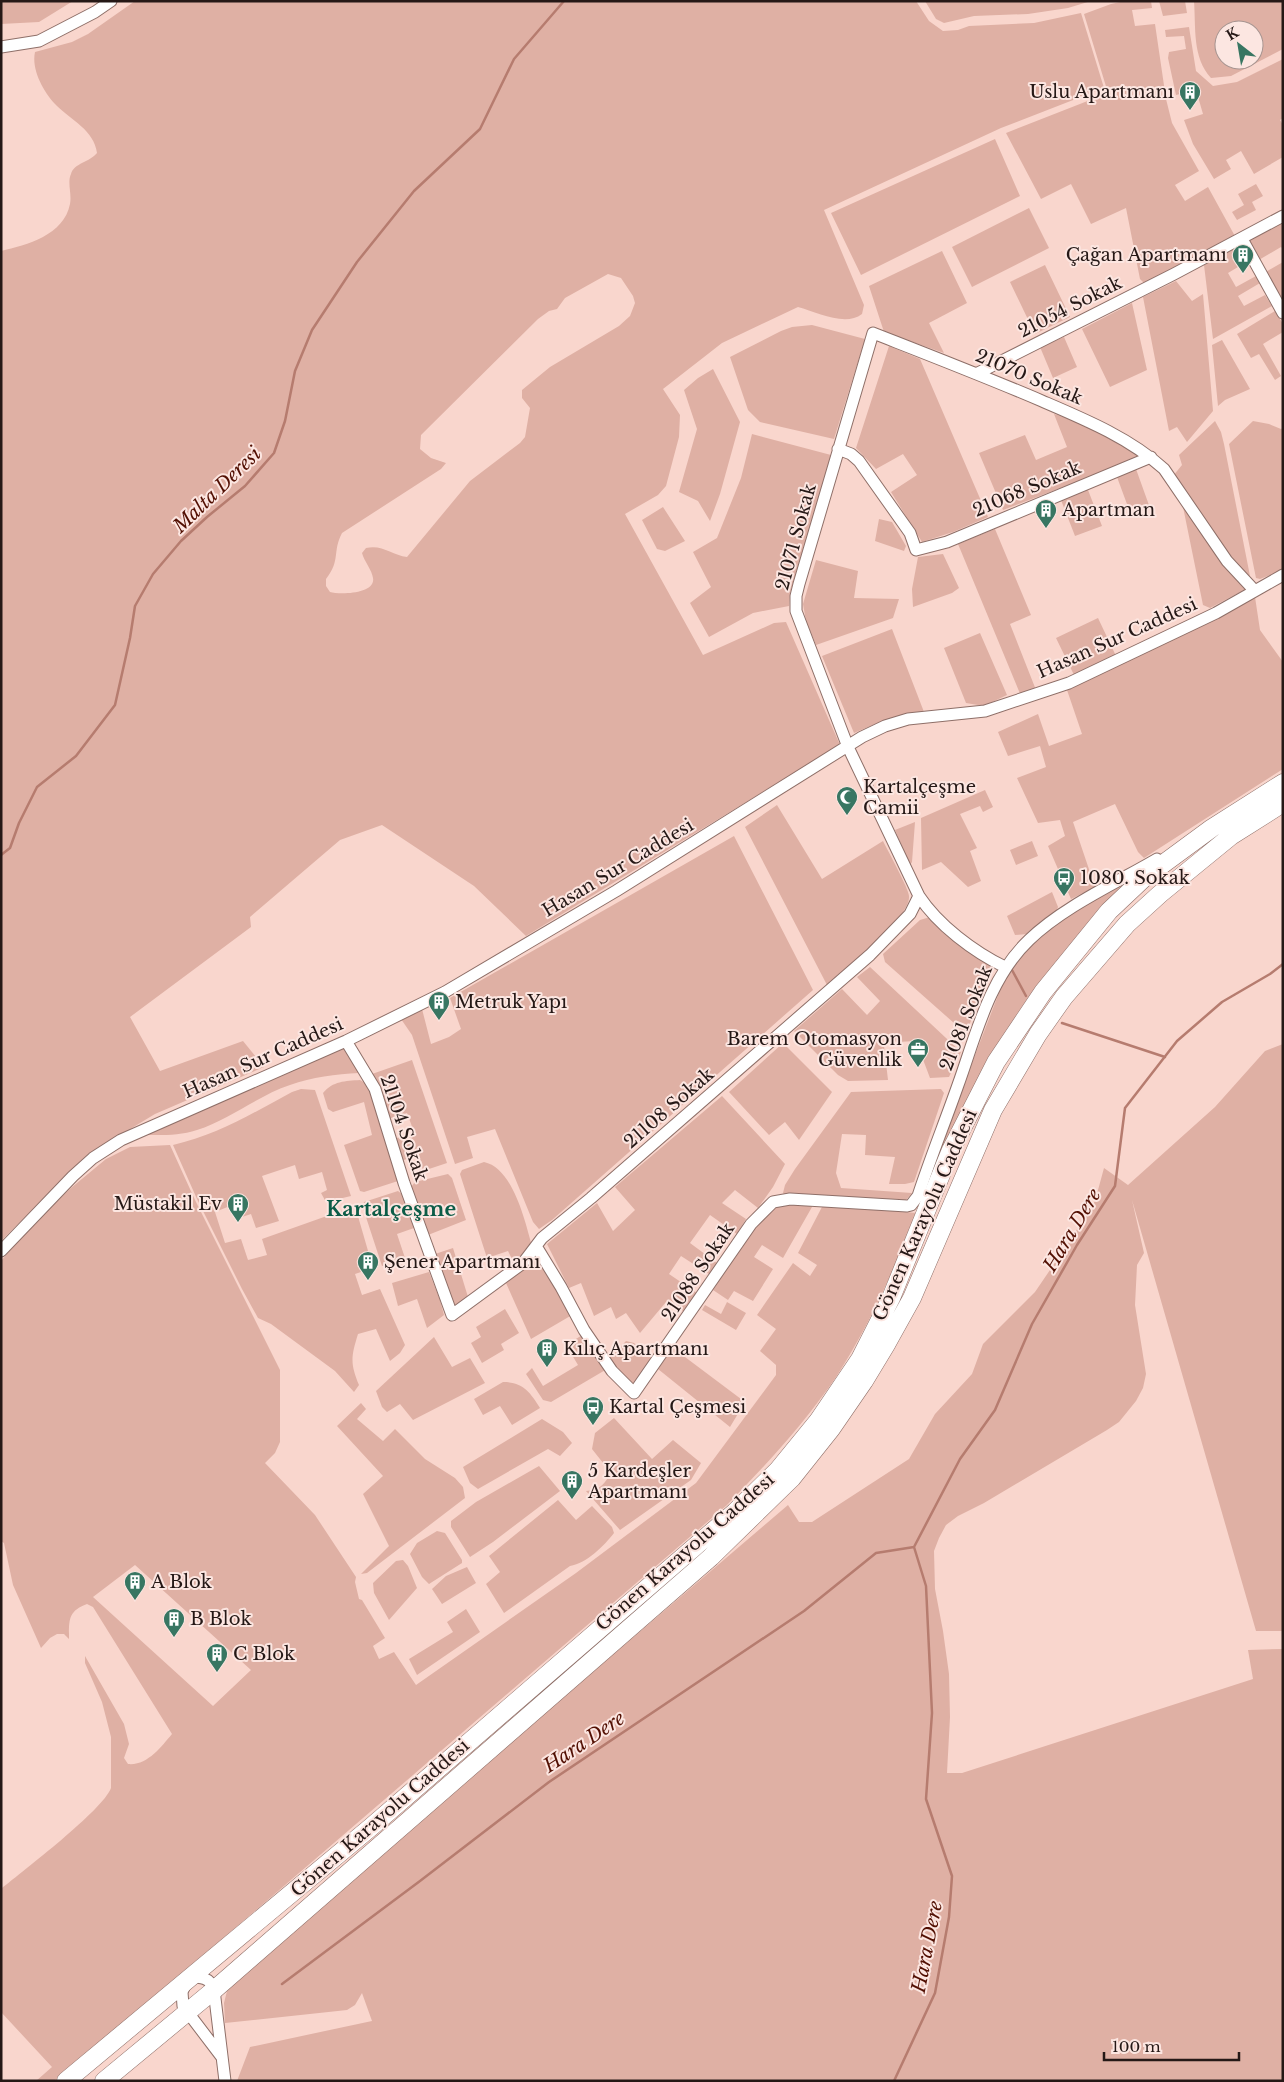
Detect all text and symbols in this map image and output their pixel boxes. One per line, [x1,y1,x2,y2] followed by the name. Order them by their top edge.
[1214,20,1264,70] north arrow
[1223,23,1242,45] text: K
[1178,80,1202,111] building icon: Uslu Apartmanı
[1029,81,1174,103] place label: Uslu Apartmanı
[1231,243,1255,274] building icon: Çağan Apartmanı
[1066,244,1227,266] place label: Çağan Apartmanı
[1014,271,1126,343] street label: 21054 Sokak
[972,344,1086,410] street label: 21070 Sokak
[168,442,266,538] water label: Malta Deresi
[970,456,1084,522] street label: 21068 Sokak
[771,481,821,593] street label: 21071 Sokak
[1034,498,1058,529] building icon: Apartman
[1061,499,1155,521] place label: Apartman
[1034,593,1200,683] street label: Hasan Sur Caddesi
[863,776,976,819] place label: Kartalçeşme Camii
[835,785,859,816] mosque icon: Kartalçeşme Camii
[538,814,698,922] street label: Hasan Sur Caddesi
[1052,866,1076,897] bus stop icon: 1080. Sokak
[1080,867,1190,889] place label: 1080. Sokak
[935,962,997,1074] street label: 21081 Sokak
[427,990,451,1021] building icon: Metruk Yapı
[455,991,567,1013] place label: Metruk Yapı
[180,1013,346,1103] street label: Hasan Sur Caddesi
[727,1028,902,1071] place label: Barem Otomasyon Güvenlik
[906,1037,930,1068] office icon: Barem Otomasyon Güvenlik
[620,1063,718,1153] street label: 21108 Sokak
[375,1072,433,1184] street label: 21104 Sokak
[868,1106,982,1324] street label: Gönen Karayolu Caddesi
[1038,1184,1106,1277] water label: Hara Dere
[226,1192,250,1223] building icon: Müstakil Ev
[114,1193,222,1215] place label: Müstakil Ev
[326,1197,456,1221] district label: Kartalçeşme
[657,1218,739,1326] street label: 21088 Sokak
[356,1250,380,1281] building icon: Şener Apartmanı
[384,1251,541,1273] place label: Şener Apartmanı
[535,1337,559,1368] building icon: Kılıç Apartmanı
[563,1338,709,1360] place label: Kılıç Apartmanı
[581,1395,605,1426] bus stop icon: Kartal Çeşmesi
[609,1396,746,1418] place label: Kartal Çeşmesi
[587,1460,692,1503] place label: 5 Kardeşler Apartmanı
[560,1469,584,1500] building icon: 5 Kardeşler Apartmanı
[591,1469,779,1635] street label: Gönen Karayolu Caddesi
[123,1570,147,1601] building icon: A Blok
[150,1571,212,1593] place label: A Blok
[162,1607,186,1638] building icon: B Blok
[190,1608,252,1630] place label: B Blok
[205,1642,229,1673] building icon: C Blok
[233,1643,295,1665] place label: C Blok
[538,1706,629,1778] water label: Hara Dere
[286,1735,474,1901] street label: Gönen Karayolu Caddesi
[907,1899,947,1996] water label: Hara Dere
[1104,2030,1239,2062] scale bar
[1112,2037,1161,2056] text: 100 m

